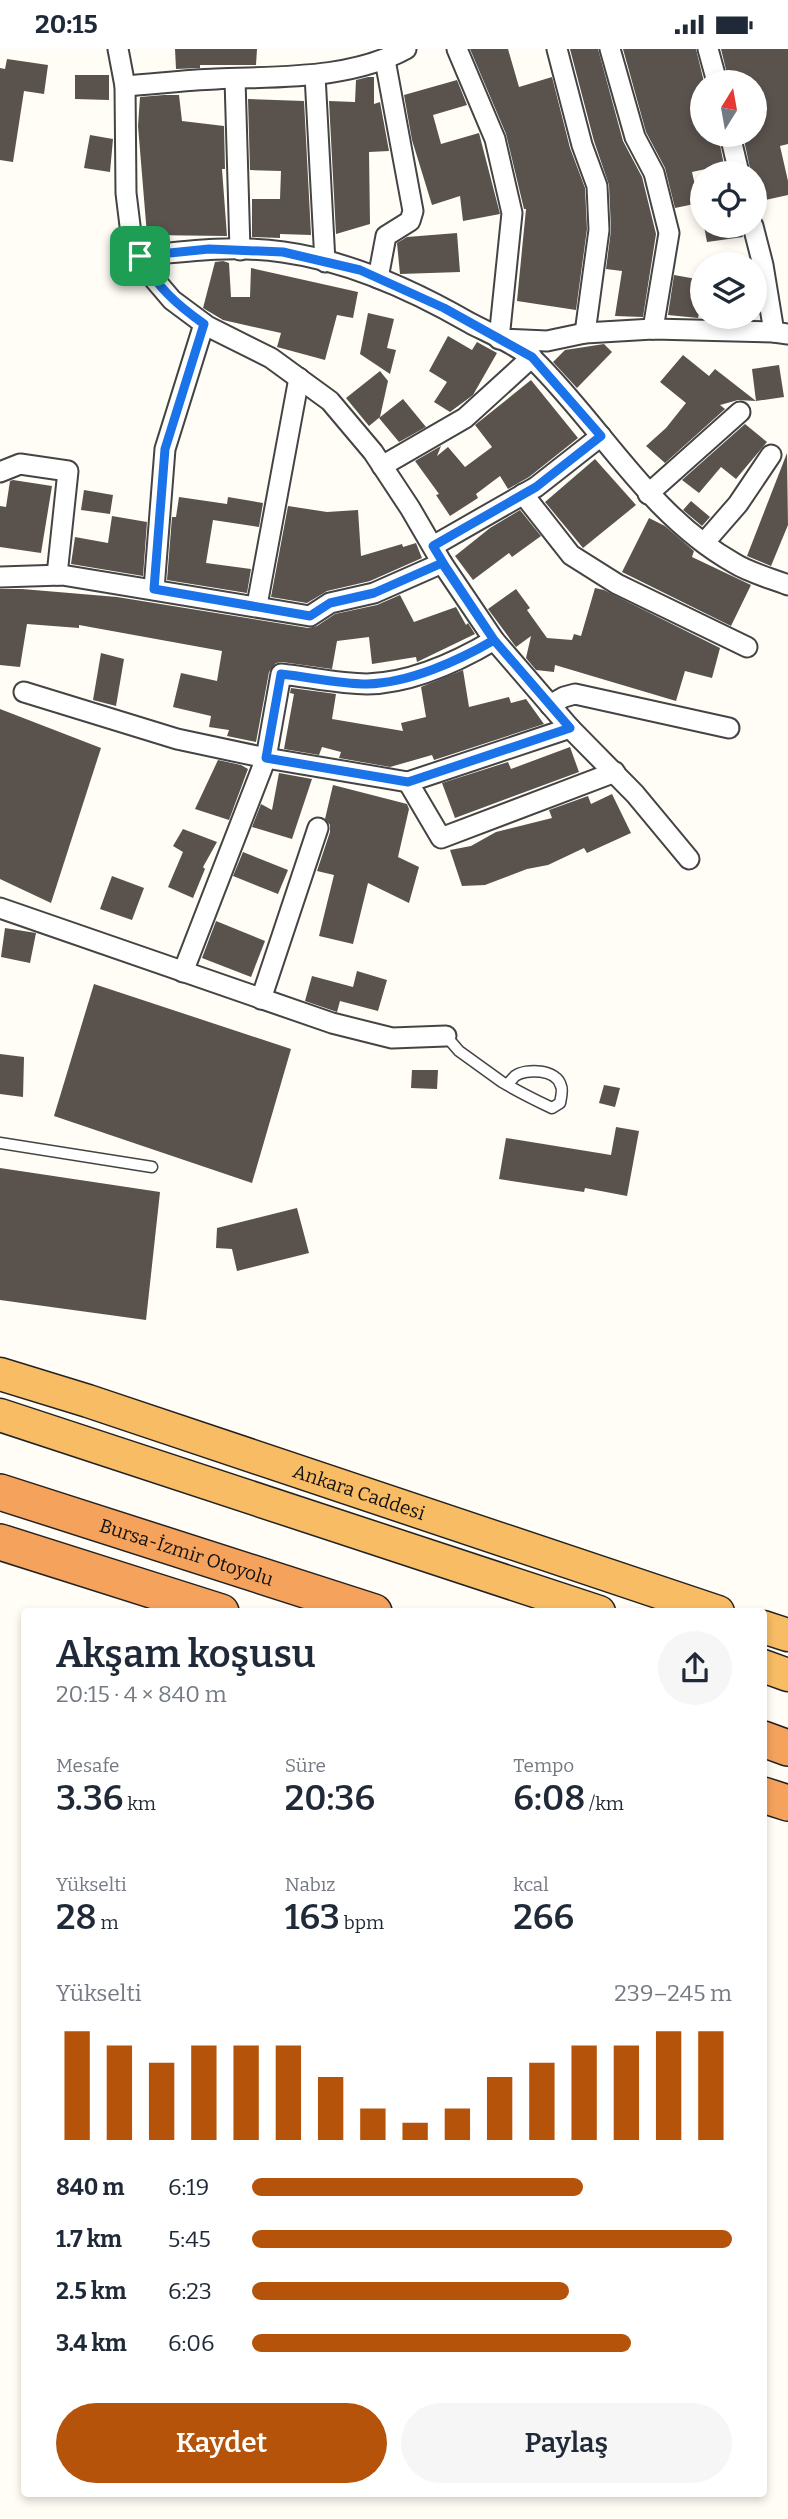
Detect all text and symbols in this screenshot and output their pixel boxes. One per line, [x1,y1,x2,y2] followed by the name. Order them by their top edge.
[35,9,98,40] text: 20:15
[690,70,766,147] north arrow
[690,70,767,329] map controls
[690,161,767,238] button: locate
[110,226,170,286] pin
[121,237,159,275] icon: arrive
[690,252,767,329] button: layers
[290,1459,428,1525] street label: Ankara Caddesi
[97,1513,277,1591] street label: Bursa-İzmir Otoyolu
[56,1631,316,1677] text: Akşam koşusu
[658,1631,732,1705] button: share
[56,1680,227,1708] text: 20:15 · 4 × 840 m
[56,1754,119,1777] text: Mesafe
[285,1754,326,1777] text: Süre
[513,1754,574,1777] text: Tempo
[56,1777,123,1819] text: 3.36
[285,1777,375,1819] text: 20:36
[513,1777,585,1819] text: 6:08
[123,1792,156,1815] text: km
[585,1792,624,1815] text: /km
[56,1873,127,1896] text: Yükselti
[285,1873,335,1896] text: Nabız
[513,1873,549,1896] text: kcal
[56,1896,97,1938] text: 28
[285,1896,340,1938] text: 163
[513,1896,574,1938] text: 266
[97,1911,119,1934] text: m
[340,1911,384,1934] text: bpm
[56,1979,142,2007] text: Yükselti
[614,1979,732,2007] text: 239–245 m
[56,2173,125,2201] text: 840 m
[168,2173,209,2201] text: 6:19
[56,2225,122,2253] text: 1.7 km
[168,2225,211,2253] text: 5:45
[56,2277,126,2305] text: 2.5 km
[168,2277,212,2305] text: 6:23
[56,2329,127,2357] text: 3.4 km
[168,2329,215,2357] text: 6:06
[56,2403,387,2483] button: Kaydet
[401,2403,732,2483] button: Paylaş

